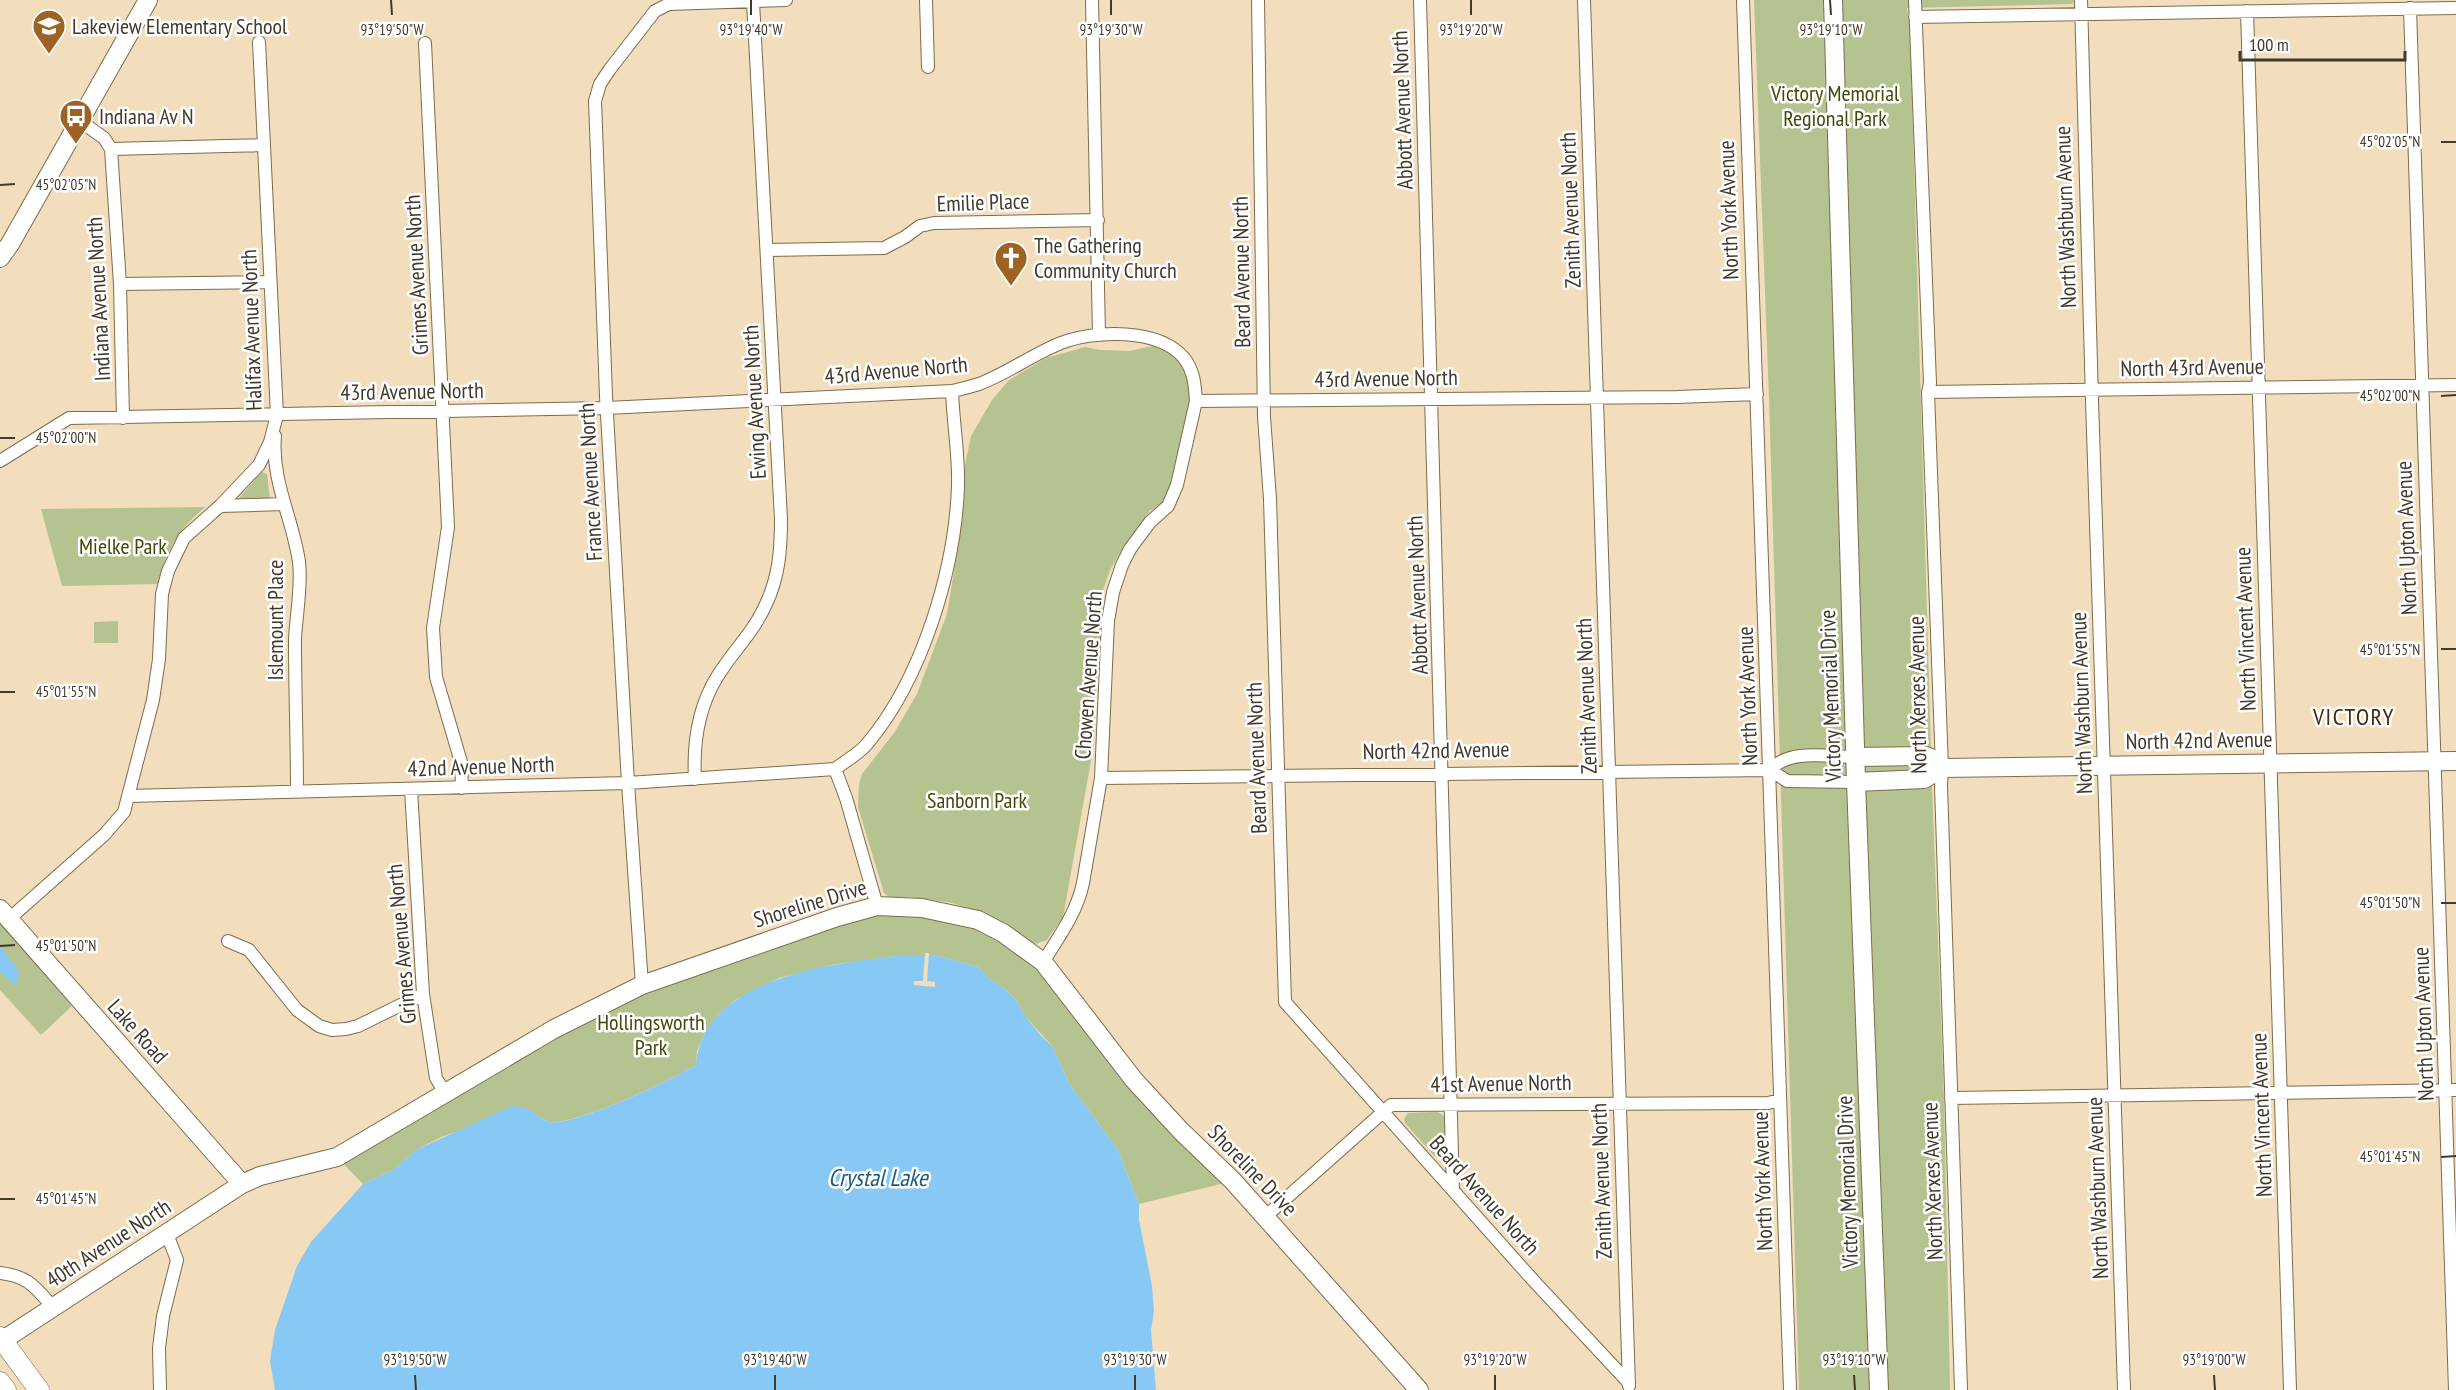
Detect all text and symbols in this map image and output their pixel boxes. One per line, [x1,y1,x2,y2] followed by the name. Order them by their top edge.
[31,8,67,55] school or university icon: Lakeview Elementary School
[72,12,288,40] place label: Lakeview Elementary School
[360,20,424,39] text: 93°19'50"W
[719,20,783,39] text: 93°19'40"W
[1079,20,1143,39] text: 93°19'30"W
[1439,20,1503,39] text: 93°19'20"W
[1799,20,1863,39] text: 93°19'10"W
[2240,24,2405,62] scale bar
[1385,30,1419,190] street label: Abbott Avenue North
[2249,33,2289,56] text: 100 m
[1770,79,1900,132] park label: Victory Memorial Regional Park
[58,98,94,145] bus stop icon: Indiana Av N
[99,102,194,130] place label: Indiana Av N
[2048,125,2082,309] street label: North Washburn Avenue
[1553,132,1587,288] street label: Zenith Avenue North
[2360,132,2420,151] text: 45°02'05"N
[1712,140,1744,280] street label: North York Avenue
[36,175,96,194] text: 45°02'05"N
[936,186,1030,218] street label: Emilie Place
[398,194,434,356] street label: Grimes Avenue North
[1226,196,1256,348] street label: Beard Avenue North
[80,216,116,382] street label: Indiana Avenue North
[1034,231,1177,284] place label: The Gathering Community Church
[993,240,1029,287] church icon: The Gathering Community Church
[234,249,268,411] street label: Halifax Avenue North
[736,324,772,480] street label: Ewing Avenue North
[823,350,969,390] street label: 43rd Avenue North
[2120,352,2264,382] street label: North 43rd Avenue
[1314,363,1458,393] street label: 43rd Avenue North
[340,376,484,406] street label: 43rd Avenue North
[2360,386,2420,405] text: 45°02'00"N
[572,402,608,562] street label: France Avenue North
[36,428,96,447] text: 45°02'00"N
[2389,461,2423,615] street label: North Upton Avenue
[1400,515,1434,675] street label: Abbott Avenue North
[79,532,167,560] park label: Mielke Park
[2228,546,2262,712] street label: North Vincent Avenue
[261,560,289,680] street label: Islemount Place
[1068,590,1108,760] street label: Chowen Avenue North
[1813,609,1847,784] street label: Victory Memorial Drive
[2064,611,2098,795] street label: North Washburn Avenue
[1902,616,1932,774] street label: North Xerxes Avenue
[1569,618,1603,774] street label: Zenith Avenue North
[1731,626,1763,766] street label: North York Avenue
[2360,640,2420,659] text: 45°01'55"N
[36,682,96,701] text: 45°01'55"N
[1239,682,1273,834] street label: Beard Avenue North
[2312,701,2395,732] district label: VICTORY
[2125,725,2273,755] street label: North 42nd Avenue
[1362,735,1510,765] street label: North 42nd Avenue
[407,749,555,783] street label: 42nd Avenue North
[927,786,1027,814] park label: Sanborn Park
[380,863,422,1025] street label: Grimes Avenue North
[750,873,870,933] street label: Shoreline Drive
[2360,893,2420,912] text: 45°01'50"N
[36,936,96,955] text: 45°01'50"N
[2406,947,2440,1101] street label: North Upton Avenue
[102,993,174,1069] street label: Lake Road
[597,1008,705,1061] park label: Hollingsworth Park
[2244,1032,2278,1198] street label: North Vincent Avenue
[1430,1068,1572,1098] street label: 41st Avenue North
[1830,1095,1864,1270] street label: Victory Memorial Drive
[2080,1096,2114,1280] street label: North Washburn Avenue
[1915,1102,1949,1260] street label: North Xerxes Avenue
[1584,1103,1618,1259] street label: Zenith Avenue North
[1746,1111,1778,1251] street label: North York Avenue
[1202,1118,1304,1222] street label: Shoreline Drive
[1424,1129,1546,1261] street label: Beard Avenue North
[2360,1147,2420,1166] text: 45°01'45"N
[828,1162,930,1193] water label: Crystal Lake
[36,1189,96,1208] text: 45°01'45"N
[40,1192,176,1294] street label: 40th Avenue North
[383,1350,447,1369] text: 93°19'50"W
[743,1350,807,1369] text: 93°19'40"W
[1103,1350,1167,1369] text: 93°19'30"W
[1463,1350,1527,1369] text: 93°19'20"W
[1822,1350,1886,1369] text: 93°19'10"W
[2182,1350,2246,1369] text: 93°19'00"W

